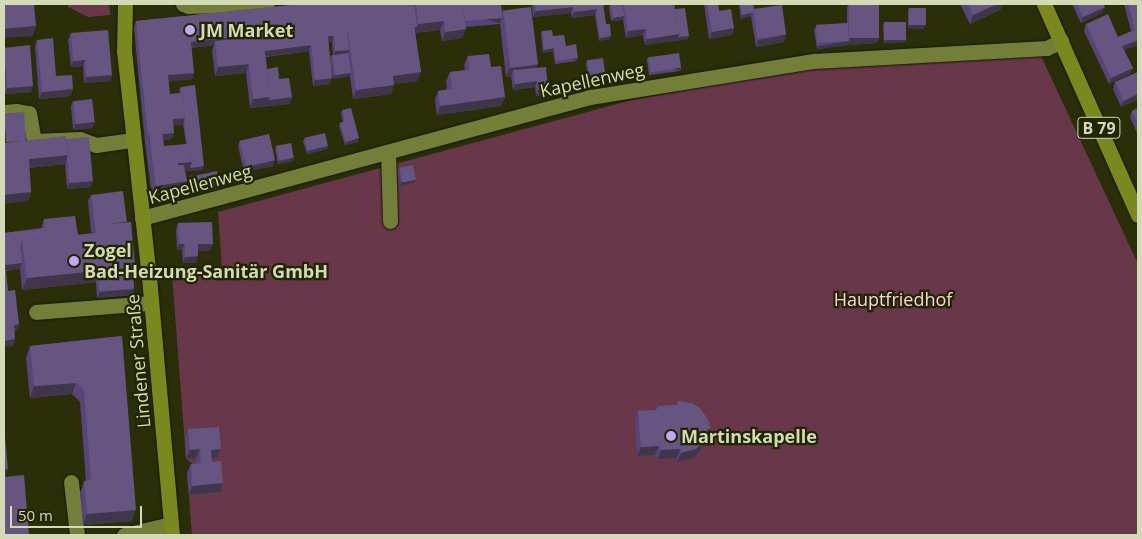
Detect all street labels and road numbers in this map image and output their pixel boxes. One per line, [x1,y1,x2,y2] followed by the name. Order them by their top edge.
[538,58,646,102] street label: Kapellenweg
[1076,115,1122,142] road number: B 79
[146,160,254,208] street label: Kapellenweg
[121,293,155,429] street label: Lindener Straße

